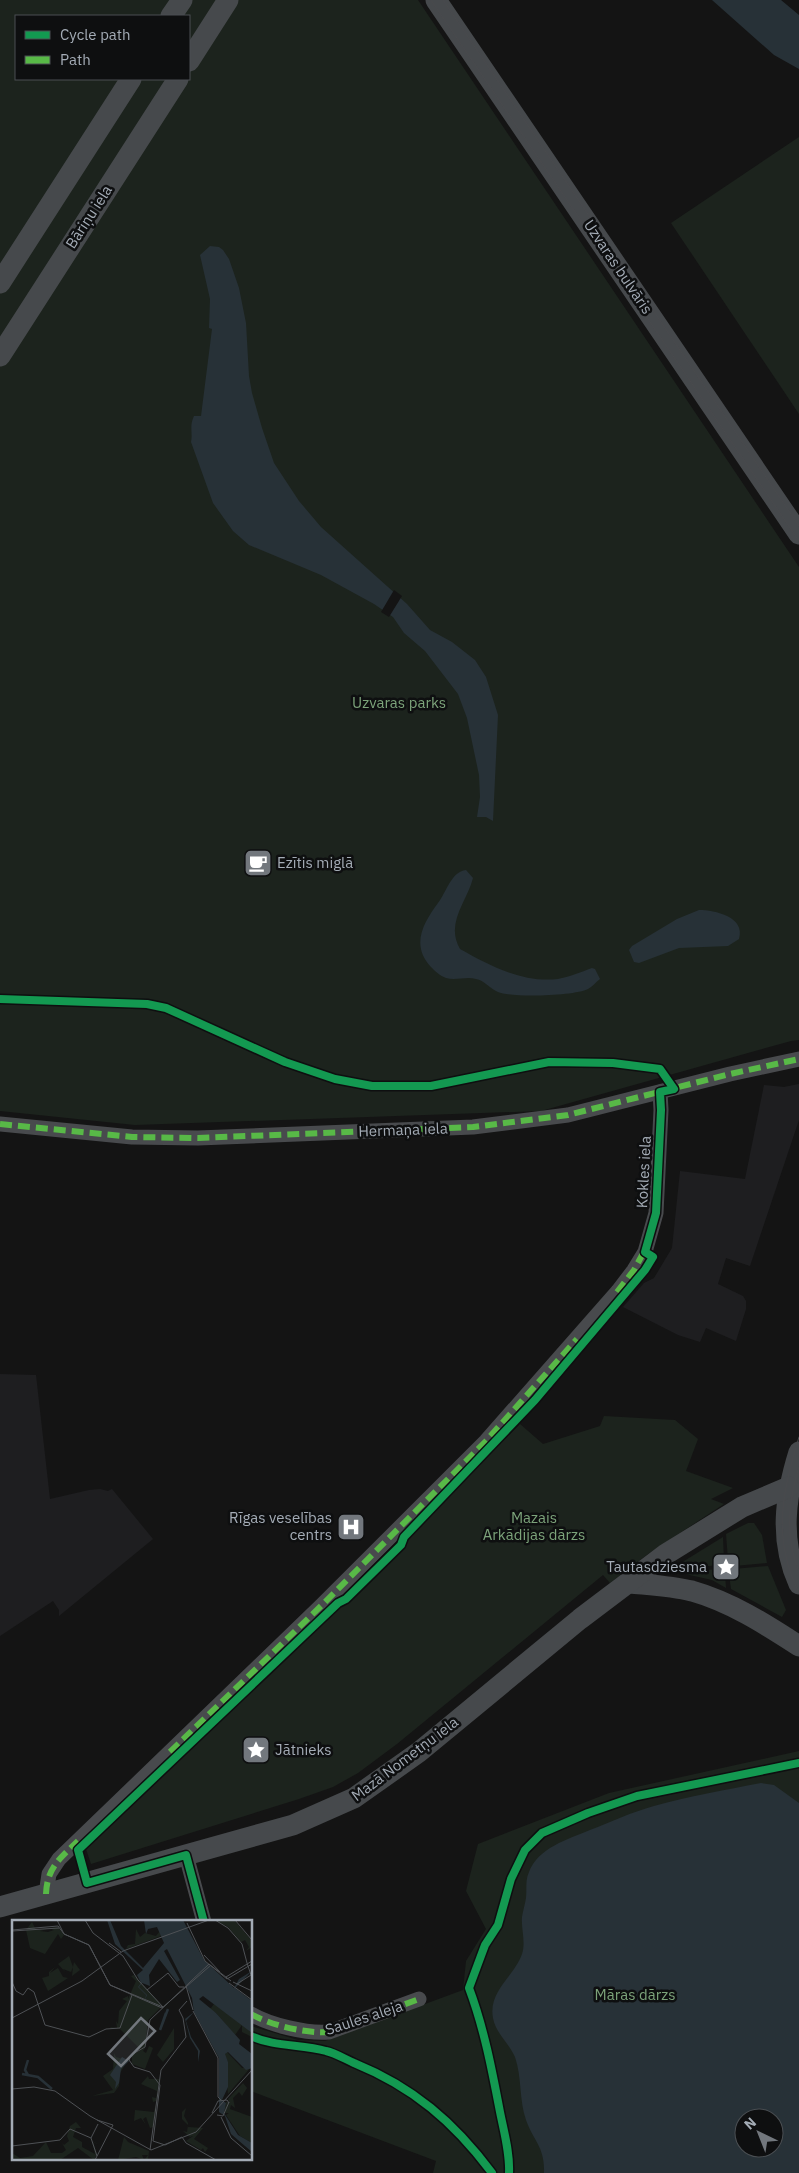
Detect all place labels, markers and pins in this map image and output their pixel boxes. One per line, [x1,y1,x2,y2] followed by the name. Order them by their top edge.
[243,848,273,878] cafe icon: Ezītis miglā
[277,853,353,872] place label: Ezītis miglā
[229,1508,332,1544] place label: Rīgas veselības centrs
[336,1512,366,1542] hospital icon: Rīgas veselības centrs
[711,1552,741,1582] place icon: Tautasdziesma
[606,1557,707,1576] place label: Tautasdziesma
[241,1735,271,1765] place icon: Jātnieks
[275,1740,332,1759] place label: Jātnieks

